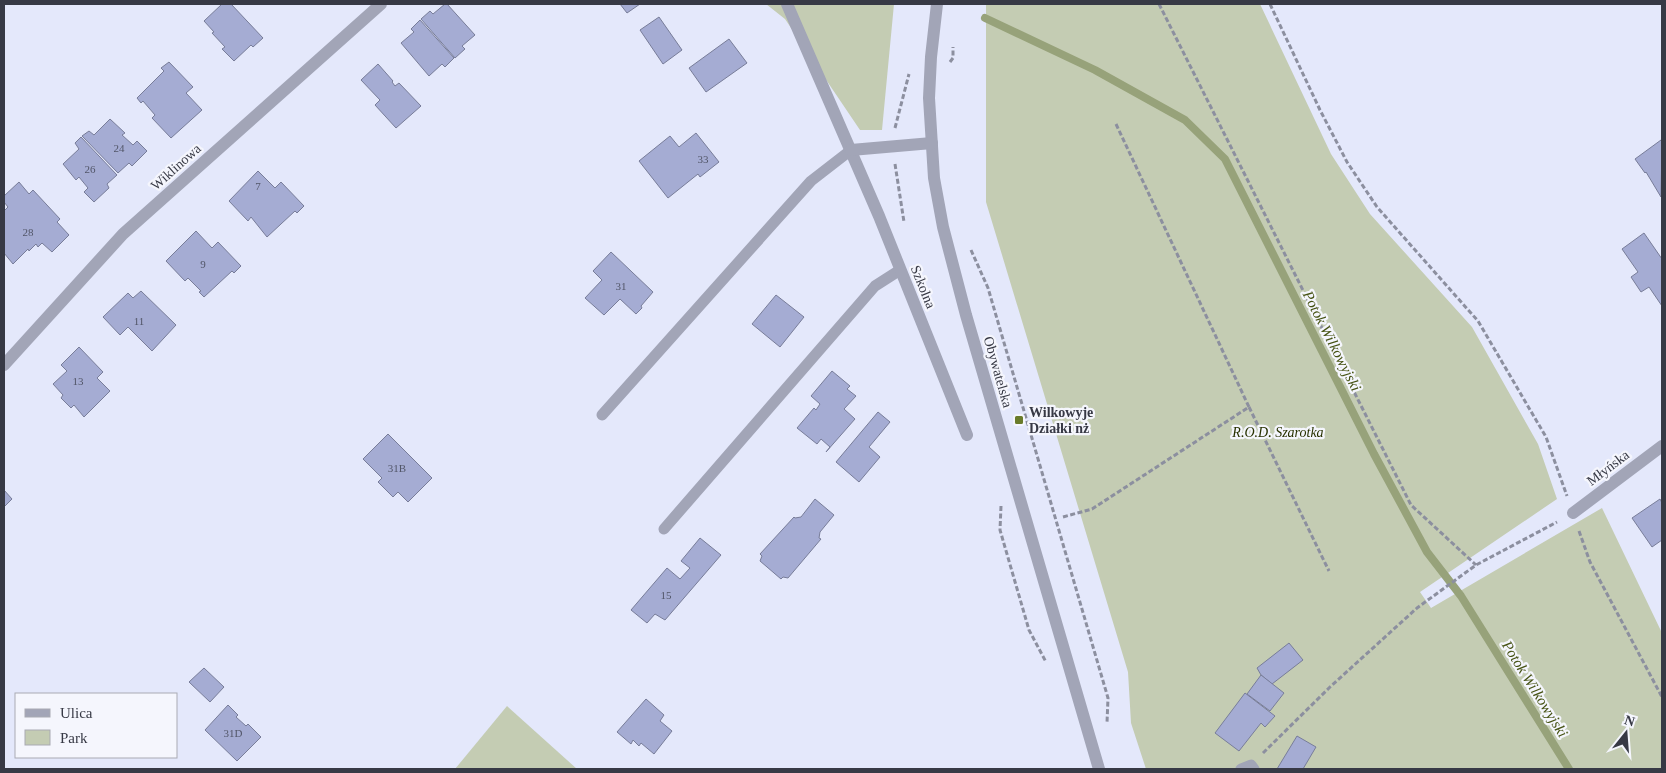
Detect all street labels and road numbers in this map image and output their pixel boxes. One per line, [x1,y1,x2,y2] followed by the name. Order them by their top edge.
[148,140,205,193] street label: Wiklinowa
[908,263,939,311] street label: Szkolna
[981,335,1015,410] street label: Obywatelska
[1584,447,1633,489] street label: Młyńska

